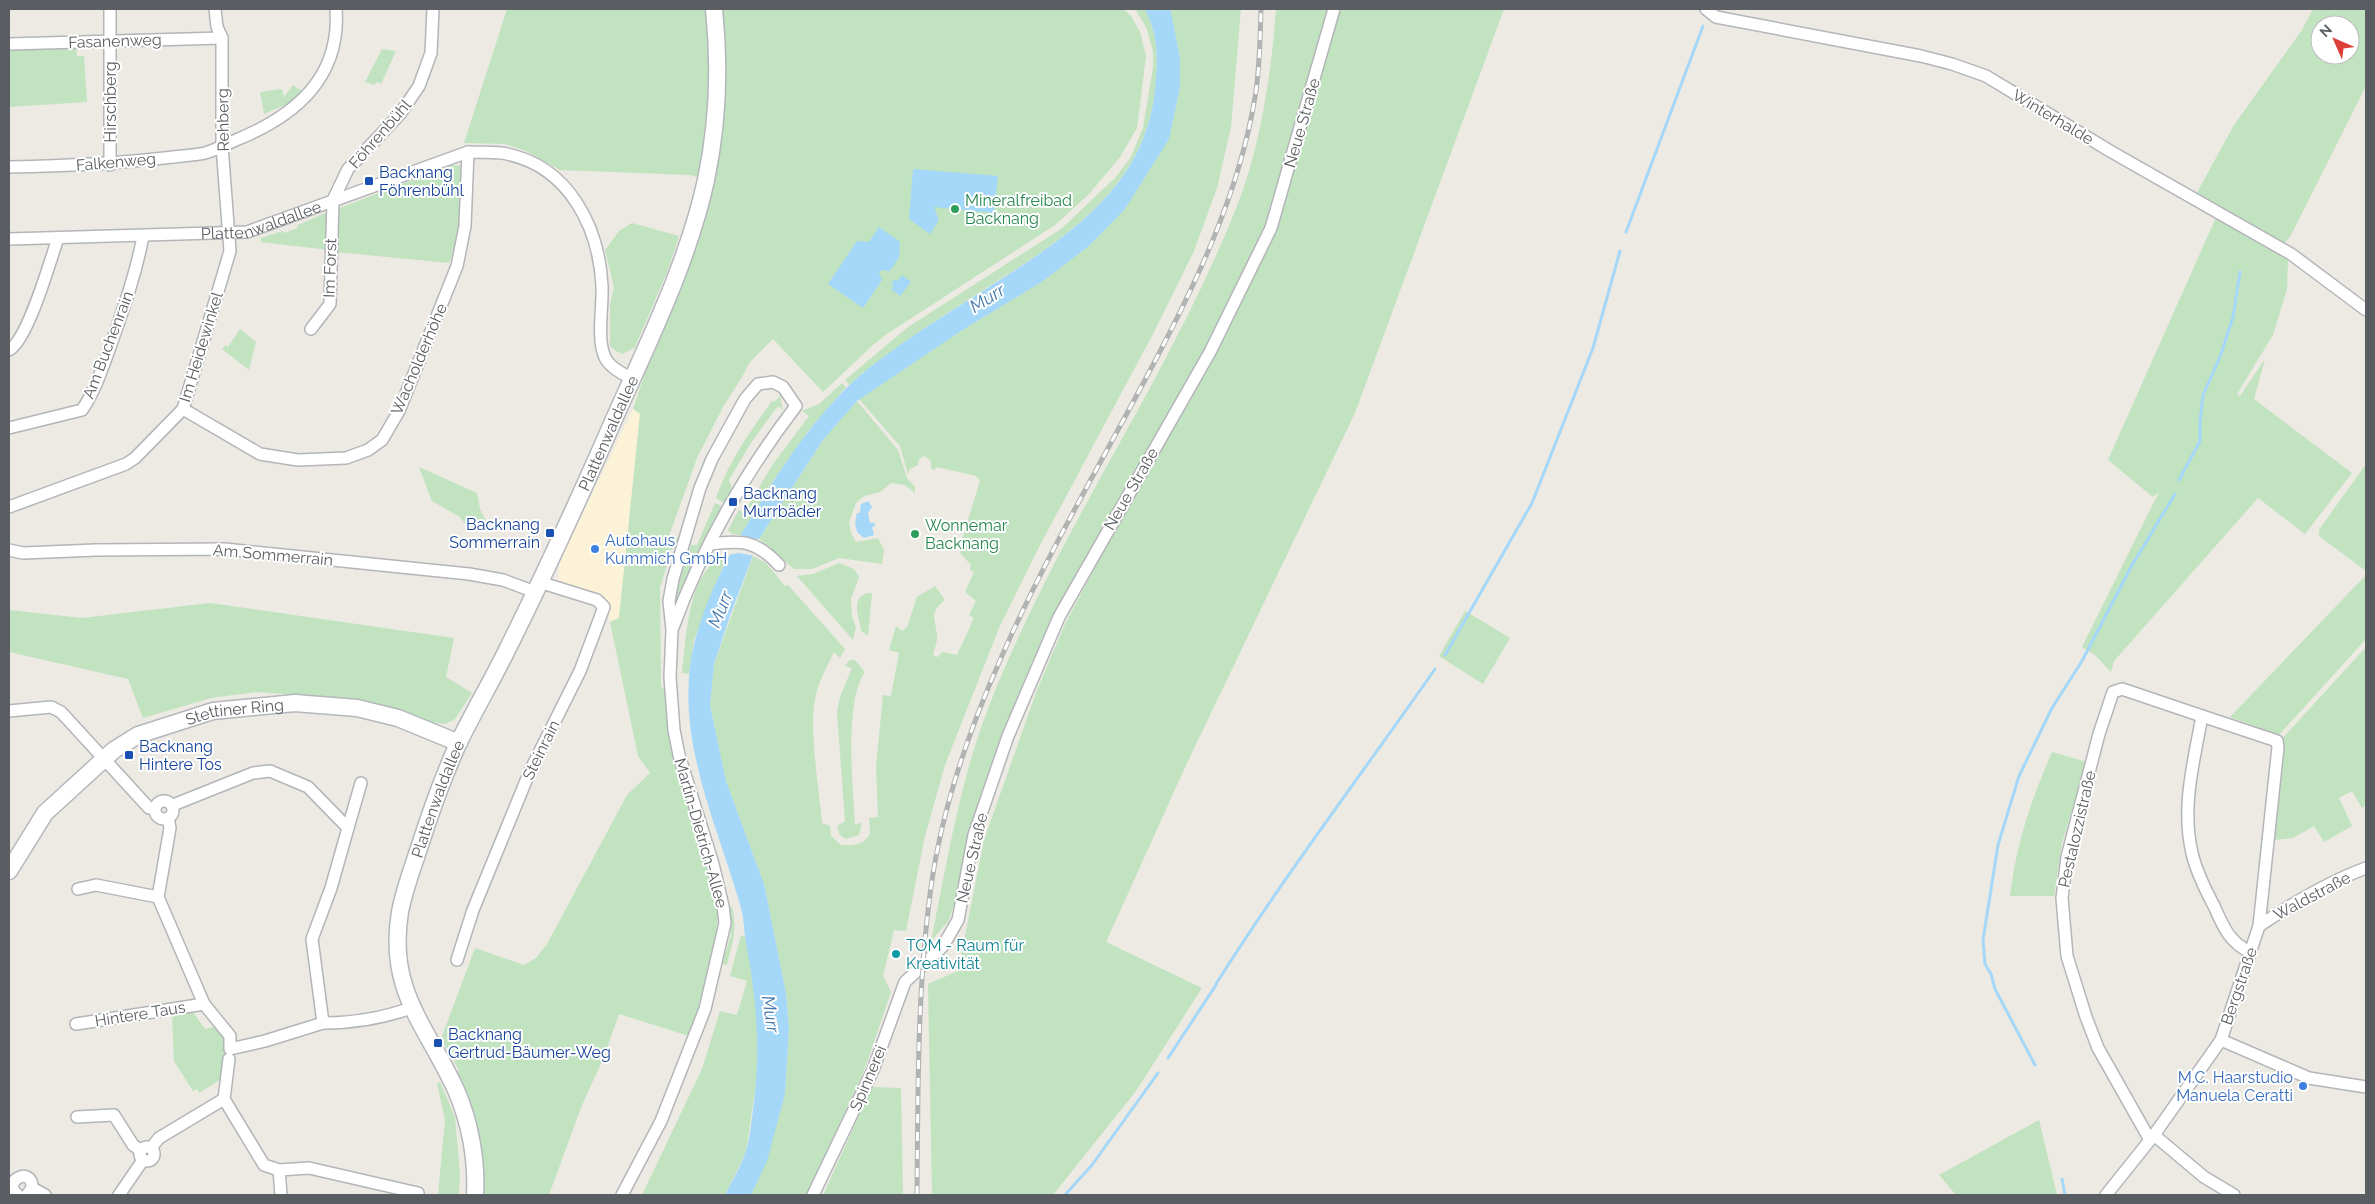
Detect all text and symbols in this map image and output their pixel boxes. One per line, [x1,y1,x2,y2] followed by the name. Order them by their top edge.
[2310,15,2360,65] north arrow
[2316,21,2335,40] text: N
[68,30,162,52] street label: Fasanenweg
[101,61,120,143] street label: Hirschberg
[1280,76,1324,170] street label: Neue Straße
[2009,85,2097,149] street label: Winterhalde
[213,88,233,152] street label: Rehberg
[345,95,415,172] street label: Föhrenbühl
[75,149,157,175] street label: Falkenweg
[379,163,465,200] place label: Backnang Föhrenbühl
[363,175,375,187] marker: Backnang Föhrenbühl
[965,191,1072,228] place label: Mineralfreibad Backnang
[200,197,324,243] street label: Plattenwaldallee
[949,203,961,215] marker: Mineralfreibad Backnang
[319,237,341,298] street label: Im Forst
[965,279,1009,317] water label: Murr
[79,289,137,401] street label: Am Buchenrain
[175,289,227,404] street label: Im Heidewinkel
[387,300,451,418] street label: Wacholderhöhe
[574,373,642,494] street label: Plattenwaldallee
[1100,444,1162,534] street label: Neue Straße
[743,484,822,521] place label: Backnang Murrbäder
[727,496,739,508] marker: Backnang Murrbäder
[449,515,540,552] place label: Backnang Sommerrain
[925,516,1008,553] place label: Wonnemar Backnang
[544,527,556,539] marker: Backnang Sommerrain
[909,528,921,540] marker: Wonnemar Backnang
[605,531,727,568] place label: Autohaus Kummich GmbH
[212,540,334,570] street label: Am Sommerrain
[589,543,601,555] marker: Autohaus Kummich GmbH
[703,587,737,630] water label: Murr
[183,695,285,729] street label: Stettiner Ring
[518,717,564,783] street label: Steinrain
[139,737,222,774] place label: Backnang Hintere Tos
[407,737,468,860] street label: Plattenwaldallee
[123,749,135,761] marker: Backnang Hintere Tos
[671,756,731,910] street label: Martin-Dietrich-Allee
[2054,769,2100,889] street label: Pestalozzistraße
[952,811,992,905] street label: Neue Straße
[2270,868,2354,924] street label: Waldstraße
[906,936,1024,973] place label: TOM - Raum für Kreativität
[2217,945,2261,1027] street label: Bergstraße
[890,948,902,960] marker: TOM - Raum für Kreativität
[758,994,784,1035] water label: Murr
[93,997,187,1031] street label: Hintere Taus
[448,1025,611,1062] place label: Backnang Gertrud-Bäumer-Weg
[432,1037,444,1049] marker: Backnang Gertrud-Bäumer-Weg
[846,1042,890,1114] street label: Spinnerei
[2176,1068,2293,1105] place label: M.C. Haarstudio Manuela Ceratti
[2297,1080,2309,1092] marker: M.C. Haarstudio Manuela Ceratti

